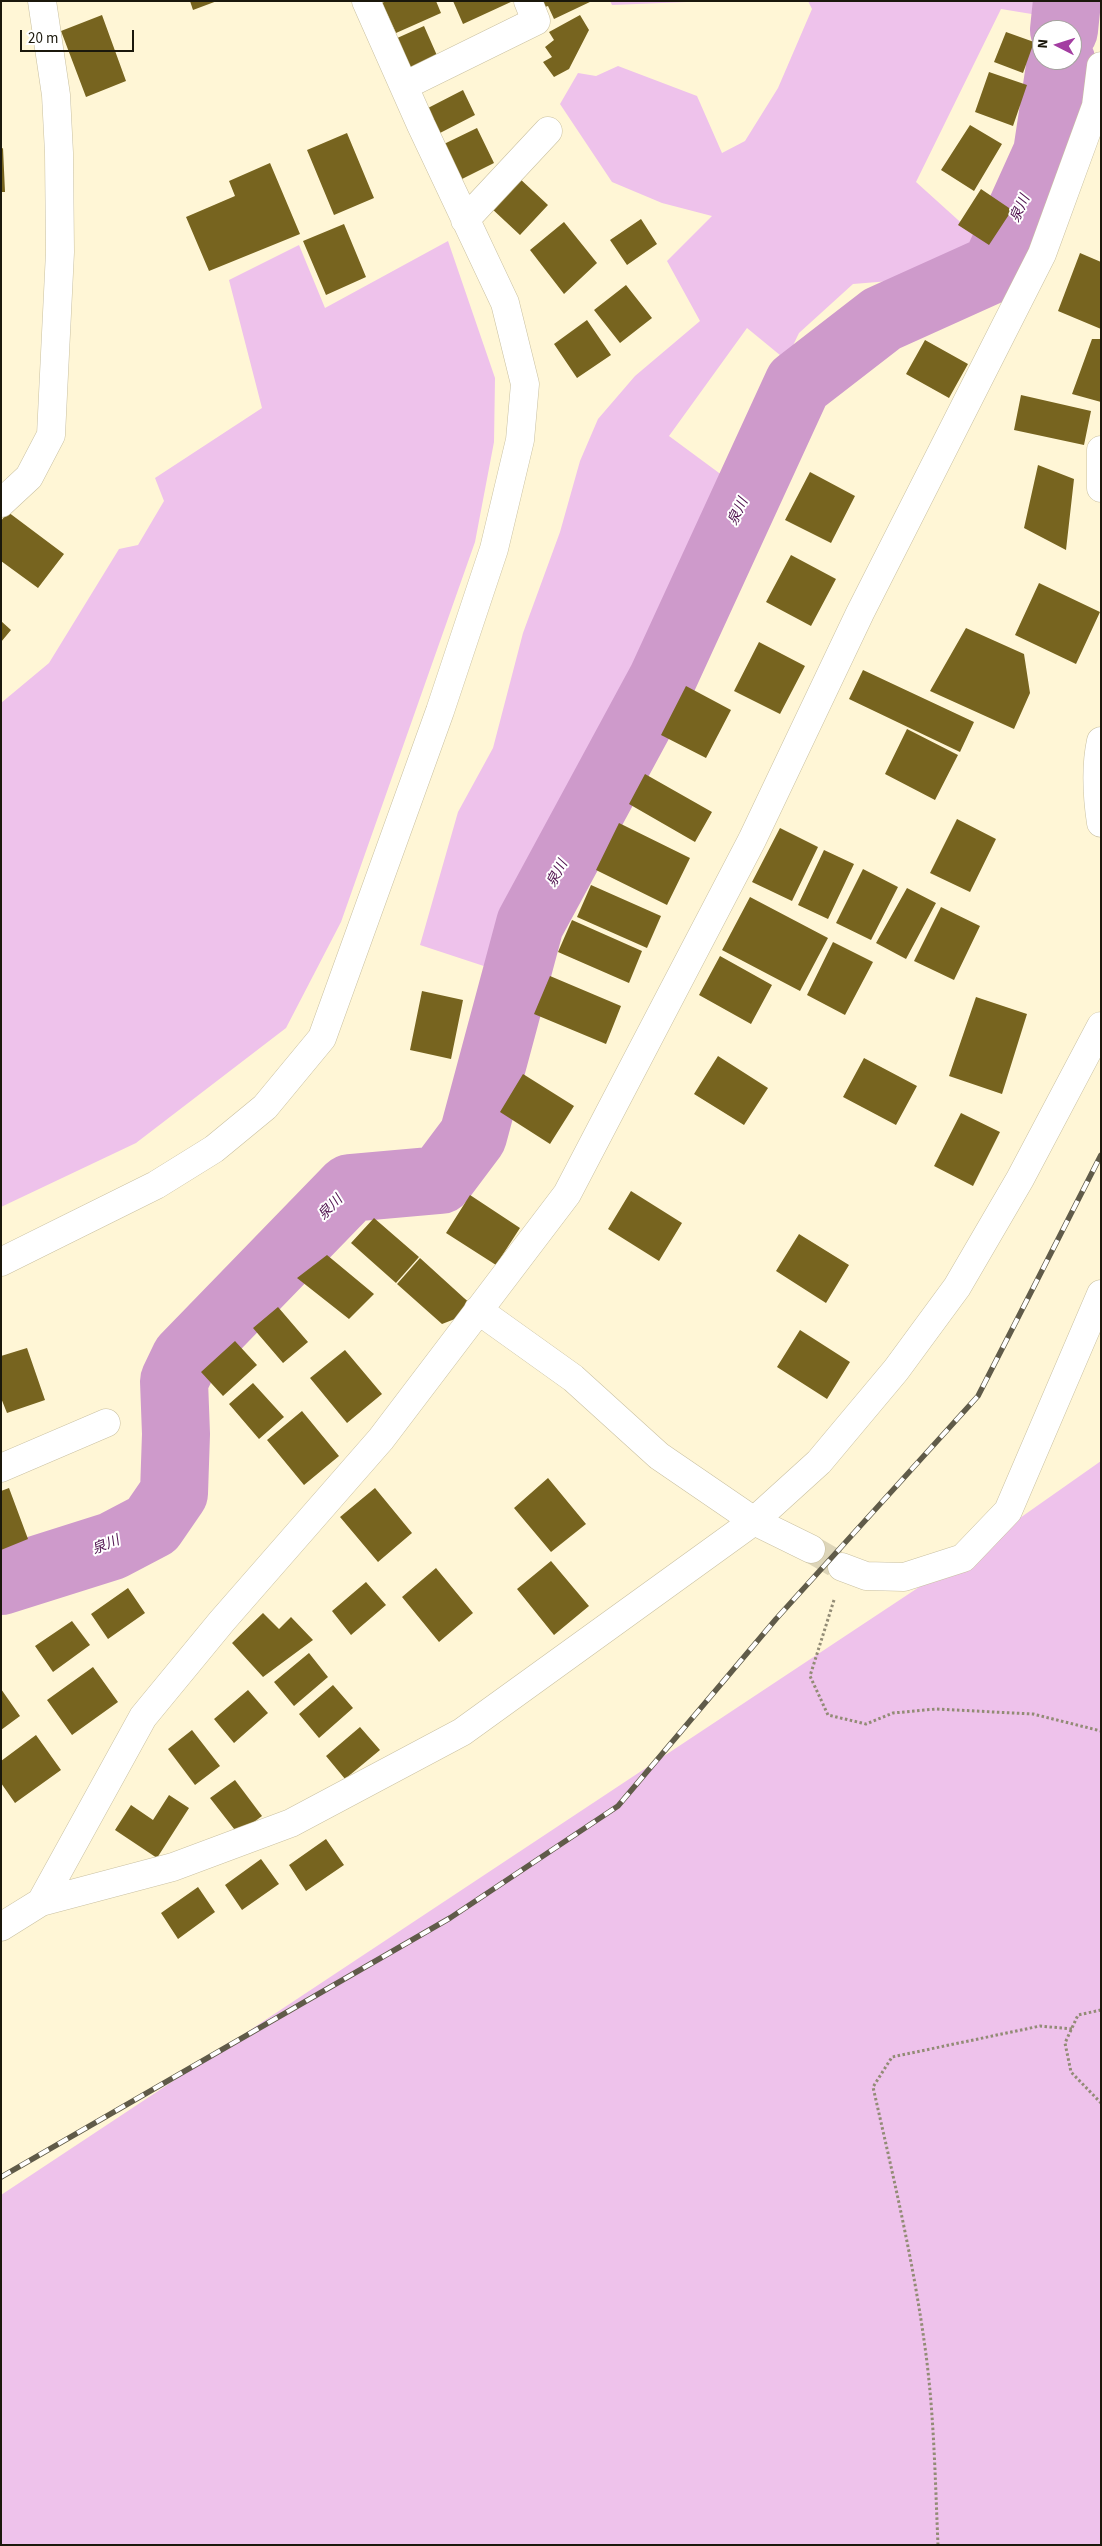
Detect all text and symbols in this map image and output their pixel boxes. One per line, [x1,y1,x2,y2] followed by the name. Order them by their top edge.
[22,20,136,52] scale bar
[1032,20,1082,70] north arrow
[28,28,58,49] text: 20 m
[1033,38,1053,49] text: N
[1008,193,1034,225] water label: 泉川
[725,496,753,528] water label: 泉川
[544,858,572,890] water label: 泉川
[315,1192,347,1224] water label: 泉川
[90,1533,122,1559] water label: 泉川

